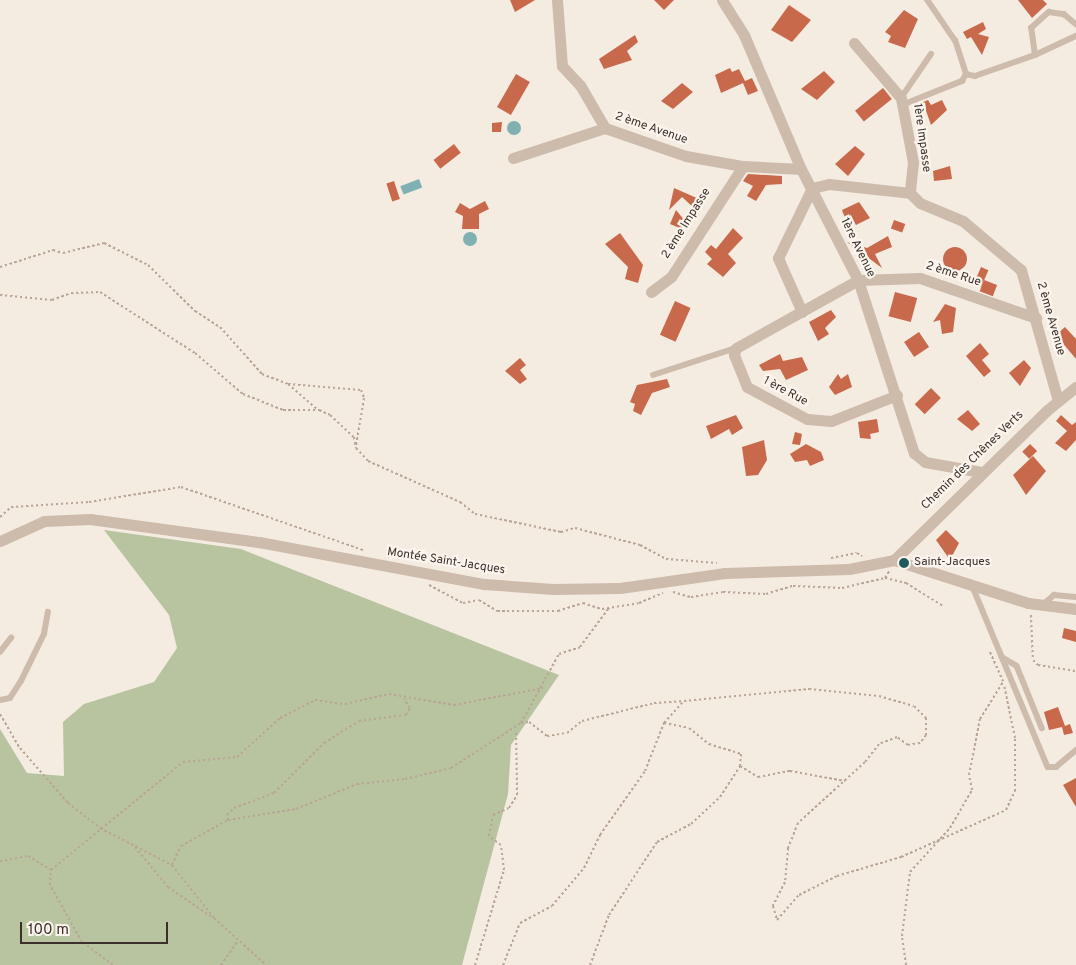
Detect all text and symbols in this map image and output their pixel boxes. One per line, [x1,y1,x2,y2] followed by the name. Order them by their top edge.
[909,103,933,173] street label: 1ère Impasse
[613,110,689,148] street label: 2 ème Avenue
[659,186,715,262] street label: 2 ème Impasse
[836,216,878,280] street label: 1ère Avenue
[924,259,982,291] street label: 2 ème Rue
[1033,280,1067,358] street label: 2 ème Avenue
[760,374,810,410] street label: 1 ère Rue
[919,408,1027,514] street label: Chemin des Chênes Verts
[386,546,506,578] street label: Montée Saint-Jacques
[914,556,990,570] place label: Saint-Jacques
[898,557,910,569] marker: Saint-Jacques
[22,912,170,944] scale bar
[28,921,69,940] text: 100 m

